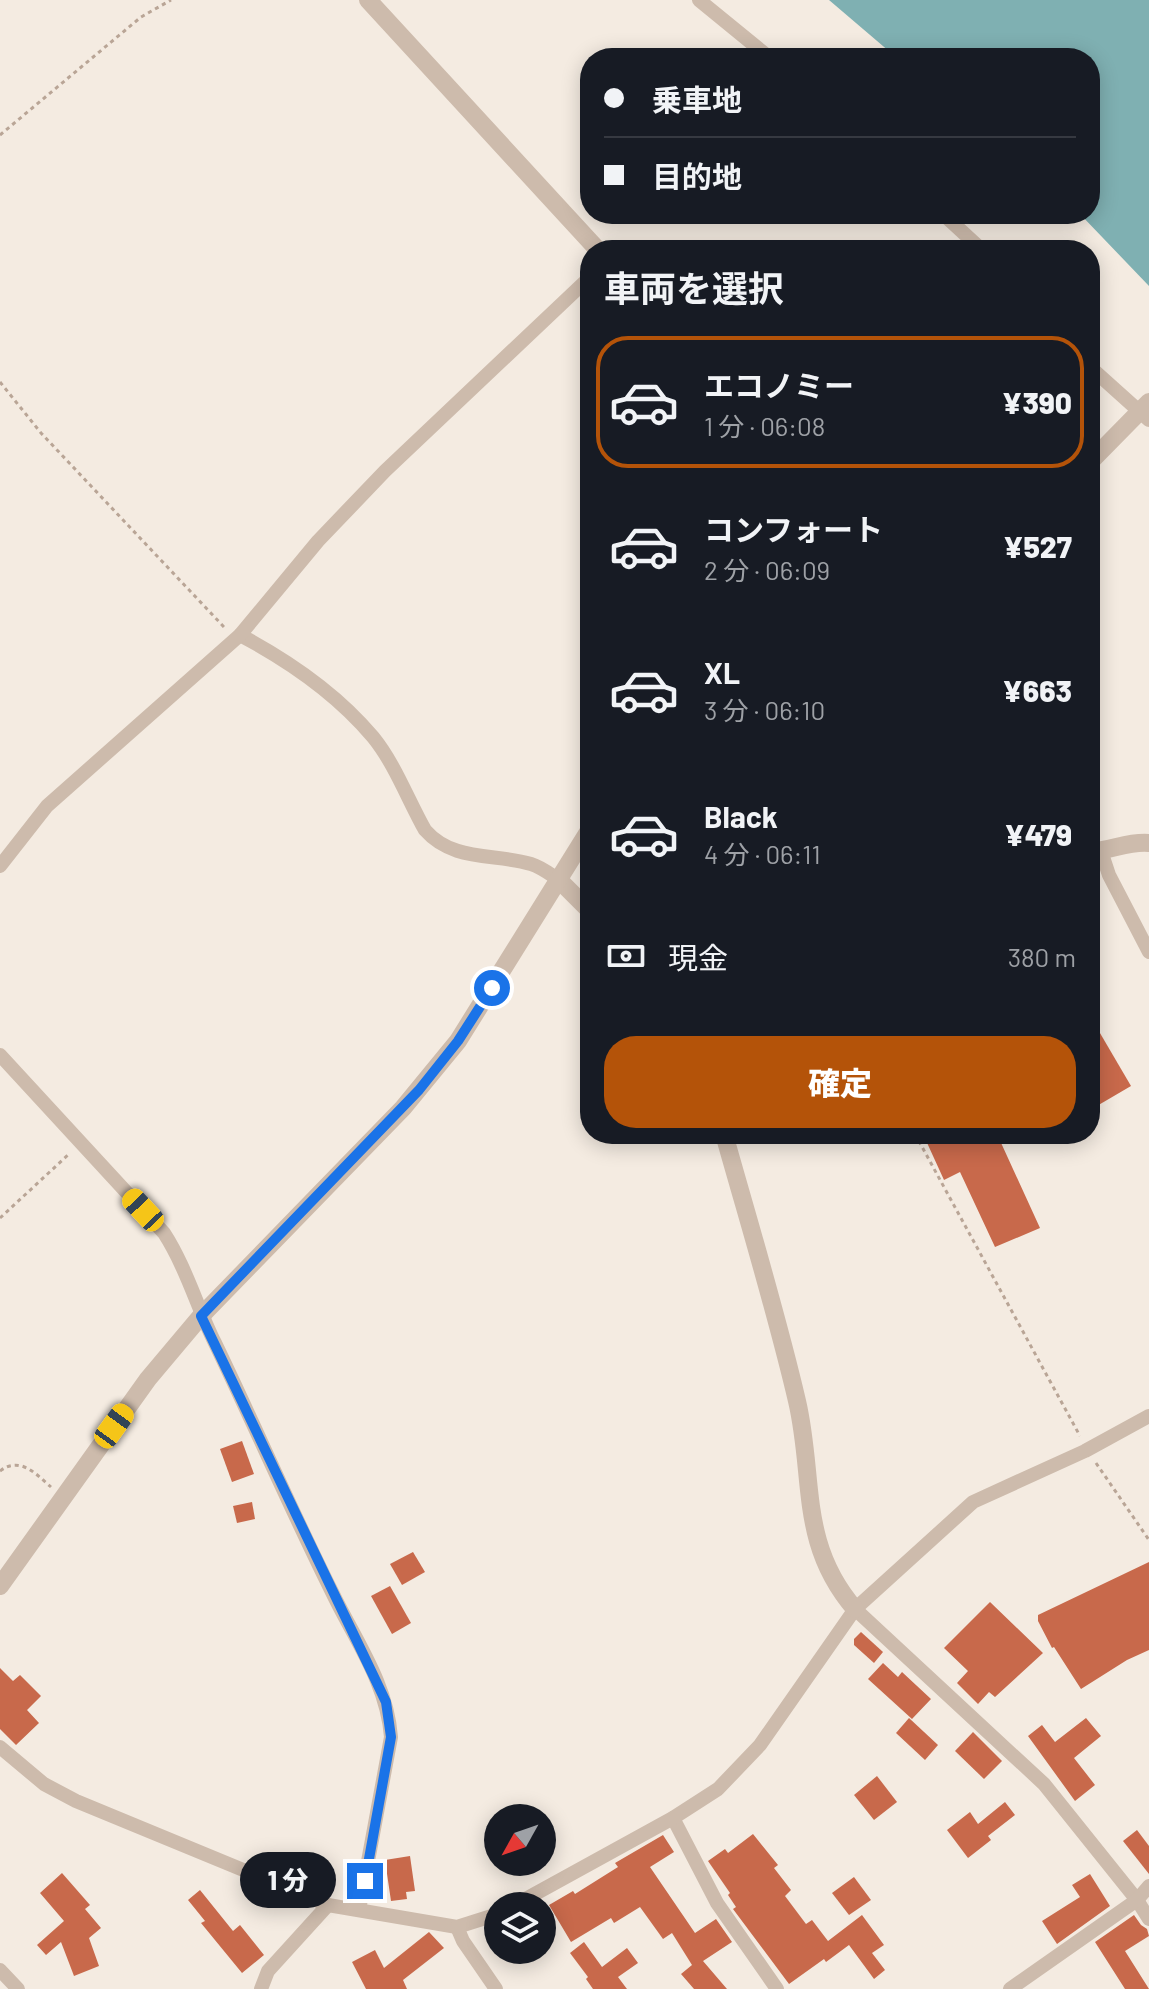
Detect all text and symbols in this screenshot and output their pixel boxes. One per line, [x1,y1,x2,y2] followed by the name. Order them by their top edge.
[652,81,742,117] text: 乗車地
[652,158,742,194] text: 目的地
[604,266,784,309] text: 車両を選択
[608,366,680,438] icon: car
[704,367,854,403] text: エコノミー
[1002,384,1072,420] text: ¥390
[704,410,825,441] text: 1 分 · 06:08
[608,510,680,582] icon: car
[704,511,883,547] text: コンフォート
[1003,528,1072,564] text: ¥527
[704,554,830,585] text: 2 分 · 06:09
[608,654,680,726] icon: car
[704,654,740,690] text: XL
[1002,672,1072,708] text: ¥663
[704,694,825,725] text: 3 分 · 06:10
[608,798,680,870] icon: car
[704,798,778,834] text: Black
[1004,816,1072,852] text: ¥479
[704,838,821,869] text: 4 分 · 06:11
[604,934,648,978] icon: cash
[668,939,728,975] text: 現金
[1008,941,1076,972] text: 380 m
[474,970,510,1006] route start
[604,1036,1076,1128] button: 確定
[118,1184,168,1236] car
[90,1400,138,1452] car
[484,1804,556,1876] north arrow
[484,1804,556,1964] map controls
[241,1853,337,1909] callout: 1 分
[347,1863,383,1899] route end
[268,1864,308,1895] text: 1 分
[484,1892,556,1964] button: layers

